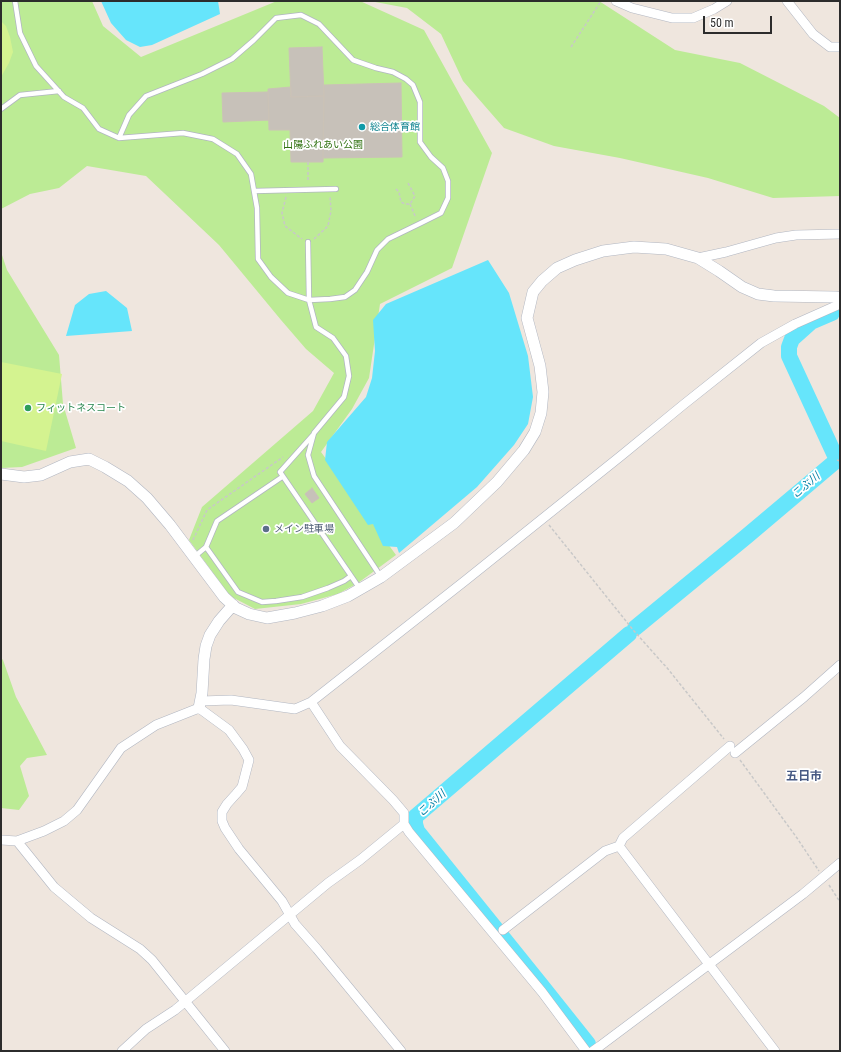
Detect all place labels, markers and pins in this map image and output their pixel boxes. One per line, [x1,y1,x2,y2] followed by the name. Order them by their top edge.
[370,121,420,133] place label: 総合体育館
[357,122,367,132] marker: 総合体育館
[36,402,126,414] place label: フィットネスコート
[23,403,33,413] marker: フィットネスコート
[274,523,334,535] place label: メイン駐車場
[261,524,271,534] marker: メイン駐車場

